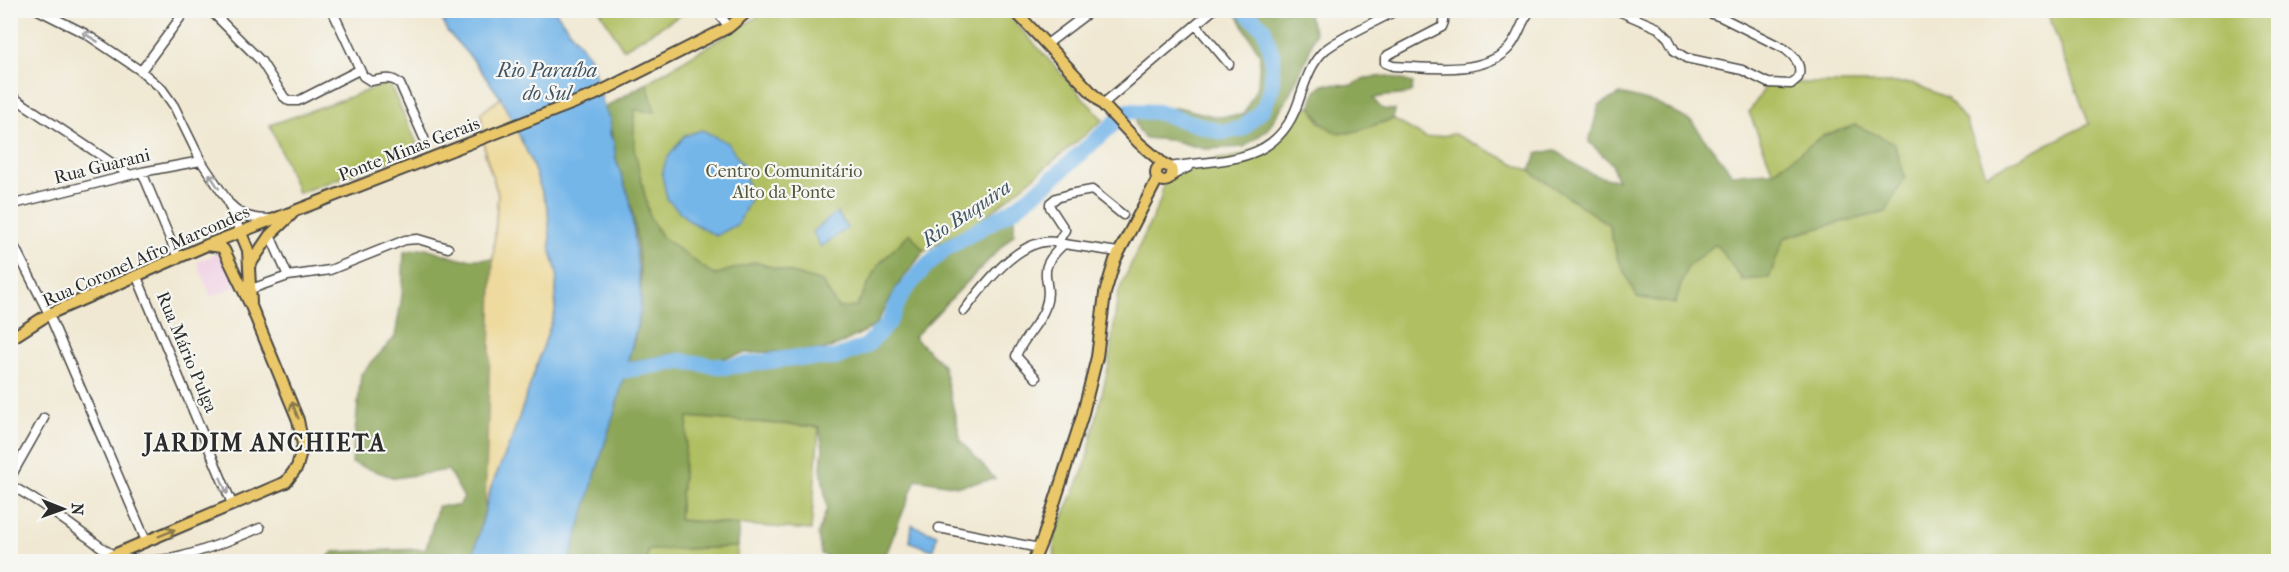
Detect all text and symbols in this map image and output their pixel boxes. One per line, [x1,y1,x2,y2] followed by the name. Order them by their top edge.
[82,31,99,43] one-way arrow
[495,59,597,105] water label: Rio Paraíba do Sul
[336,113,483,186] street label: Ponte Minas Gerais
[52,144,153,189] street label: Rua Guarani
[706,161,862,203] park label: Centro Comunitário Alto da Ponte
[208,172,221,189] one-way arrow
[916,175,1015,253] water label: Rio Buquira
[40,201,253,312] street label: Rua Coronel Afro Marcondes
[152,288,222,417] street label: Rua Mário Pulga
[289,402,300,420] one-way arrow
[142,429,386,457] district label: JARDIM ANCHIETA
[219,476,231,494] one-way arrow
[33,479,93,539] north arrow
[68,503,87,516] text: N
[157,527,176,538] one-way arrow

